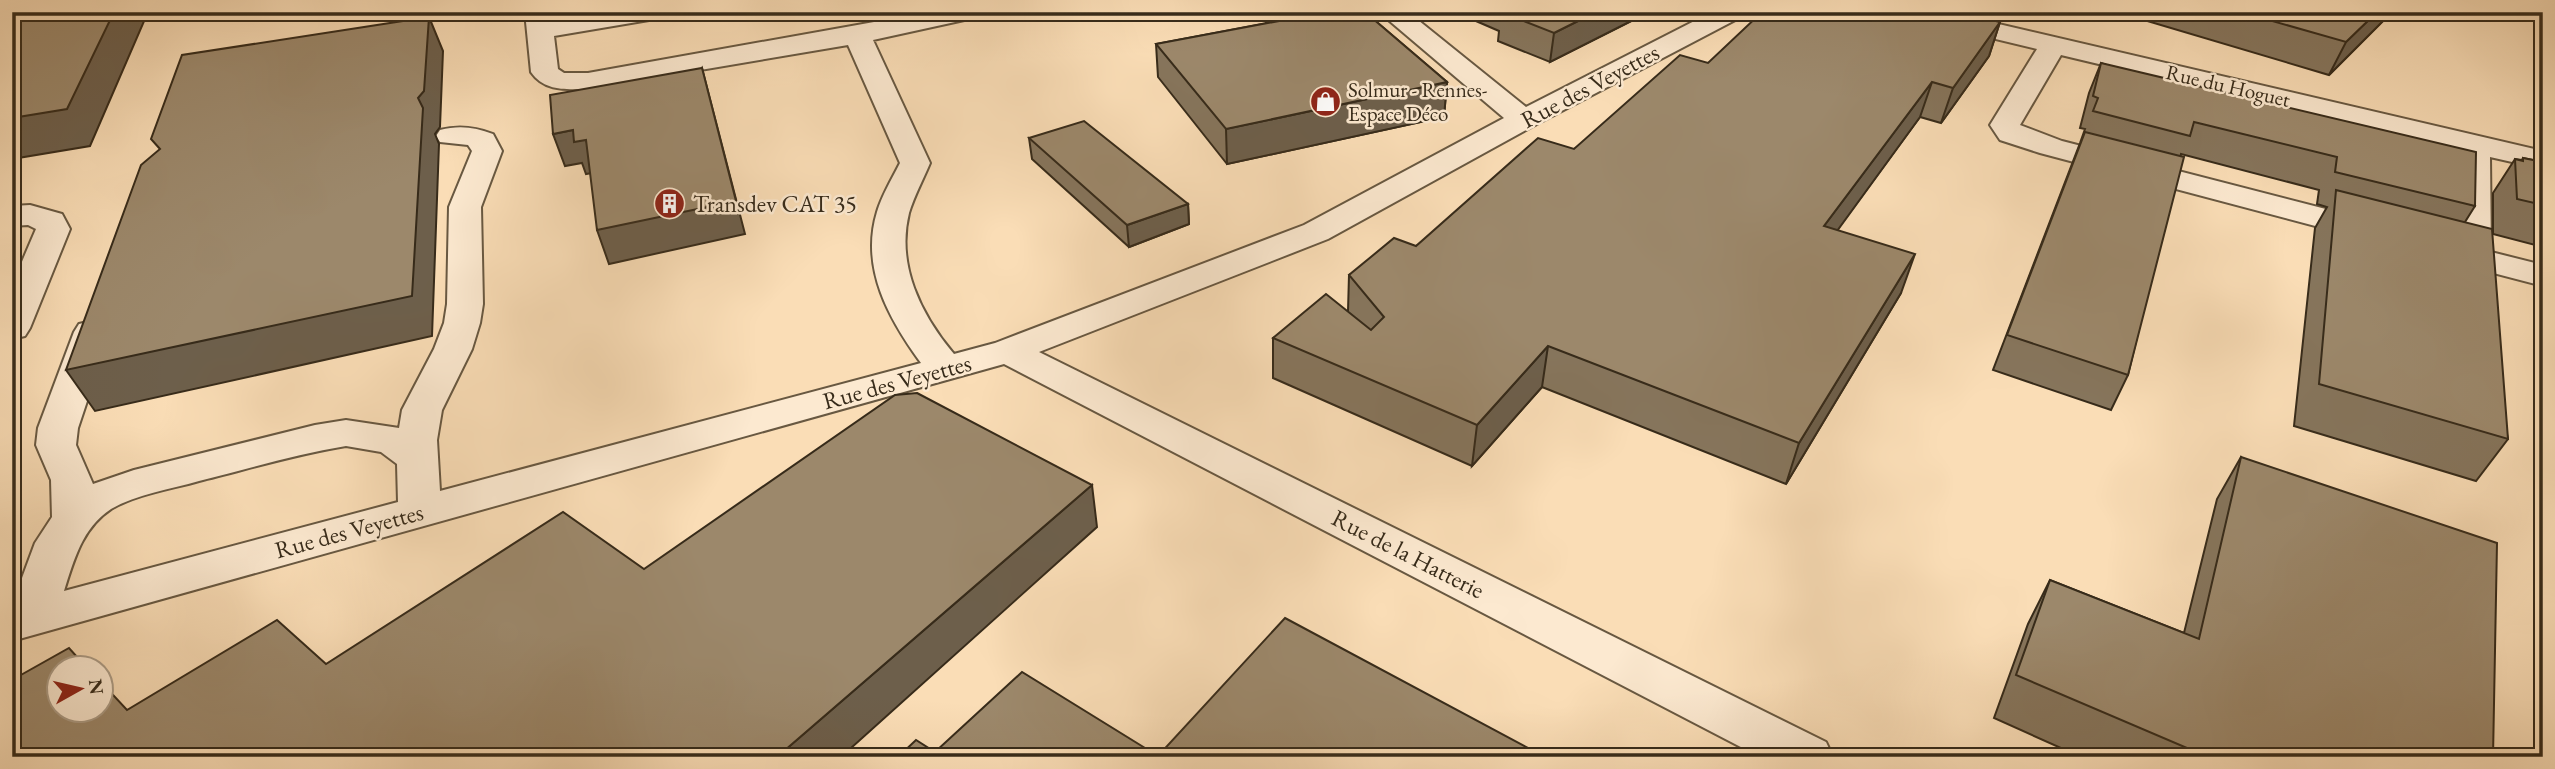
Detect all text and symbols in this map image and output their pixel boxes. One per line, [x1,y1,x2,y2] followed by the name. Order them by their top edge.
[1515,36,1664,135] street label: Rue des Veyettes
[2163,58,2293,113] street label: Rue du Hoguet
[1348,76,1488,127] place label: Solmur - Rennes- Espace Déco
[1308,85,1342,119] shop icon: Solmur - Rennes- Espace Déco
[653,187,687,221] building icon: Transdev CAT 35
[693,188,857,219] place label: Transdev CAT 35
[819,347,975,416] street label: Rue des Veyettes
[271,496,427,565] street label: Rue des Veyettes
[1327,502,1490,605] street label: Rue de la Hatterie
[46,654,116,724] north arrow
[83,677,110,697] text: N

